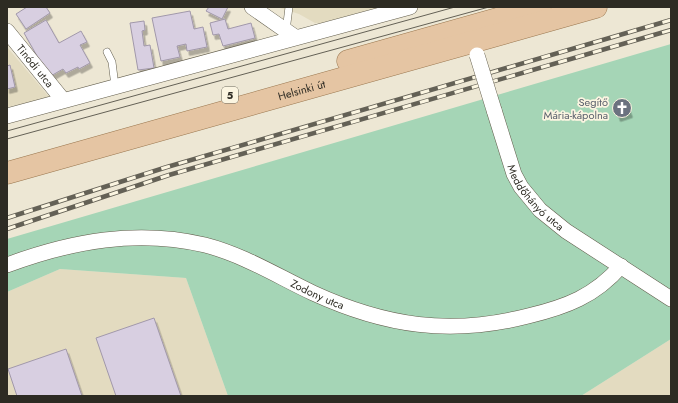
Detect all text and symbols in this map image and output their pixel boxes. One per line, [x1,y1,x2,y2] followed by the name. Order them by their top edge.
[13,41,58,91] street label: Tinódi utca
[276,76,327,104] street label: Helsinki út
[222,87,238,103] road number: 5
[543,94,608,123] place label: Segítő Mária-kápolna
[611,97,633,119] church icon: Segítő Mária-kápolna
[504,162,567,234] street label: Meddőhányó utca
[288,275,346,313] street label: Zodony utca

